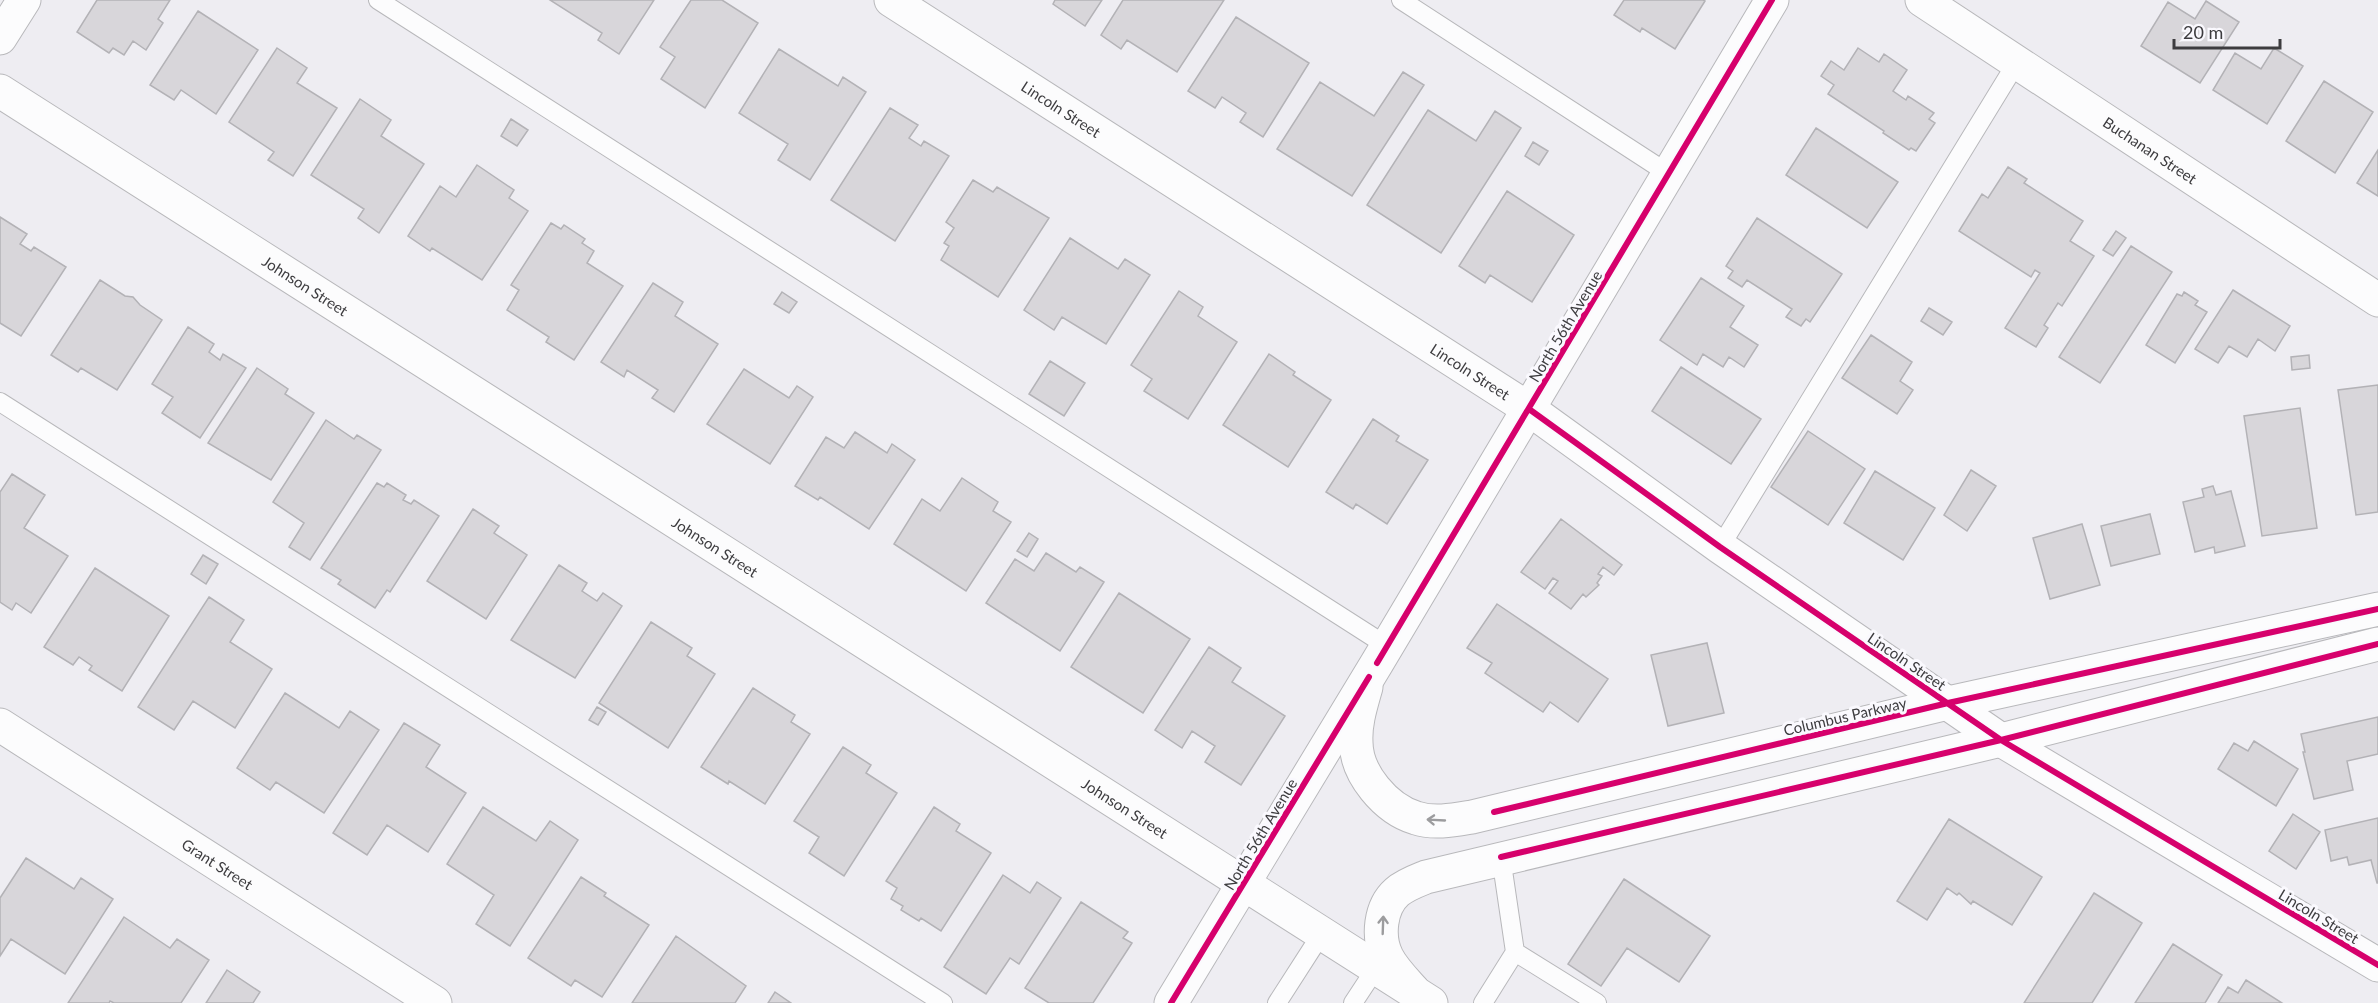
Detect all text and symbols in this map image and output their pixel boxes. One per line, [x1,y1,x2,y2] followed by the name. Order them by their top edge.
[2174,12,2280,50] scale bar
[2183,21,2223,43] text: 20 m
[1018,77,1105,141] street label: Lincoln Street
[2100,113,2201,188] street label: Buchanan Street
[259,252,352,320] street label: Johnson Street
[1525,267,1605,385] street label: North 56th Avenue
[1427,339,1514,404] street label: Lincoln Street
[669,513,762,581] street label: Johnson Street
[1864,628,1950,694] street label: Lincoln Street
[1782,693,1909,739] street label: Columbus Parkway
[1079,774,1172,842] street label: Johnson Street
[1220,775,1300,893] street label: North 56th Avenue
[1427,814,1447,825] one-way arrow
[179,835,257,894] street label: Grant Street
[2276,885,2363,947] street label: Lincoln Street
[1377,915,1388,935] one-way arrow

